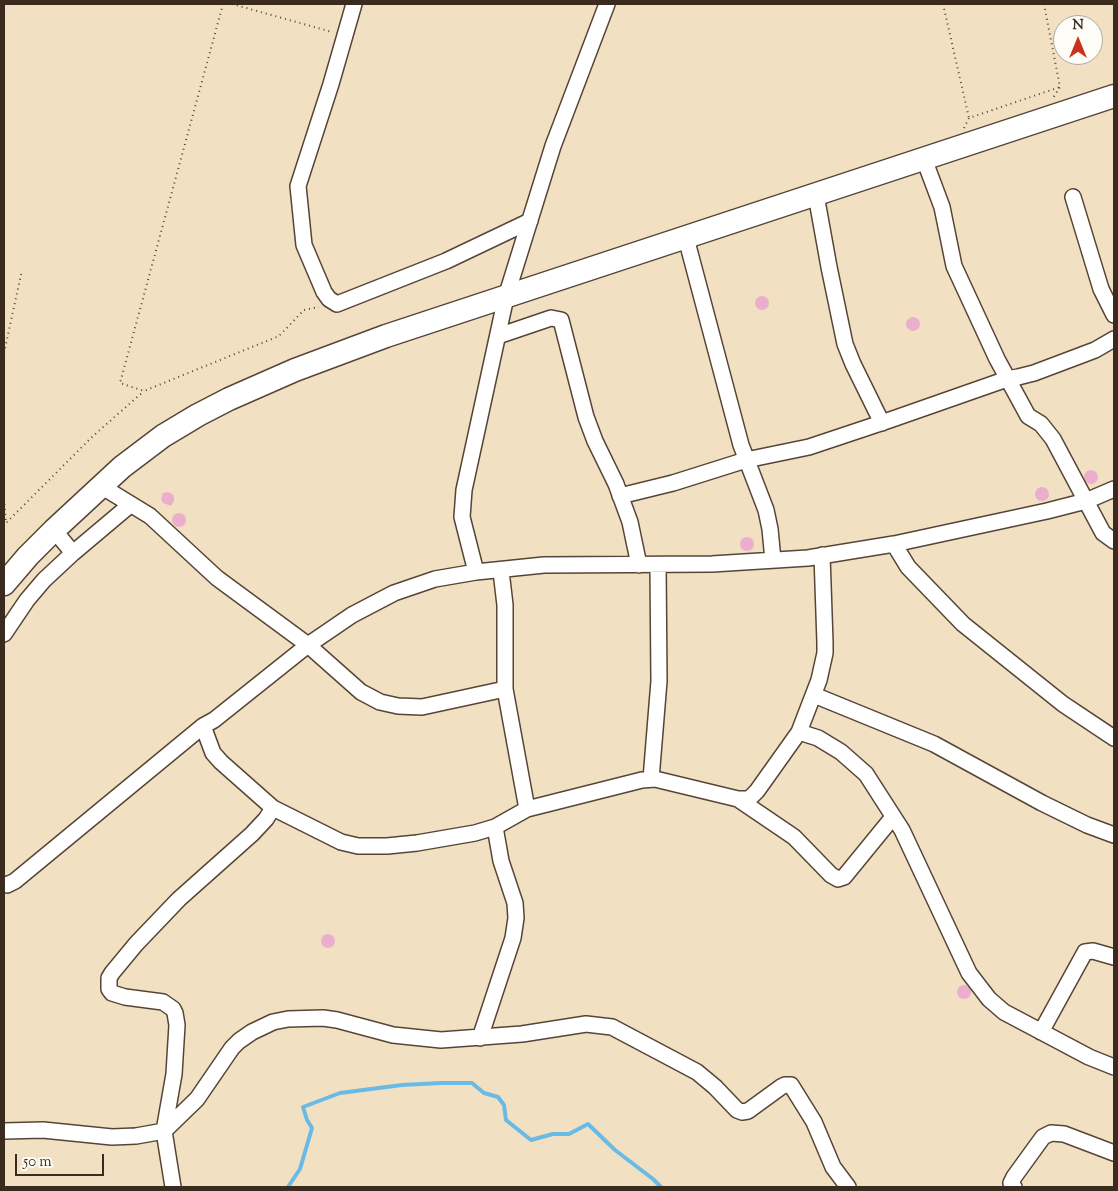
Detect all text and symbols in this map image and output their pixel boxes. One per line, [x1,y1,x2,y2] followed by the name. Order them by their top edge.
[1053,15,1103,65] north arrow
[1072,16,1084,36] text: N
[18,1144,106,1176] scale bar
[23,1152,52,1173] text: 50 m

